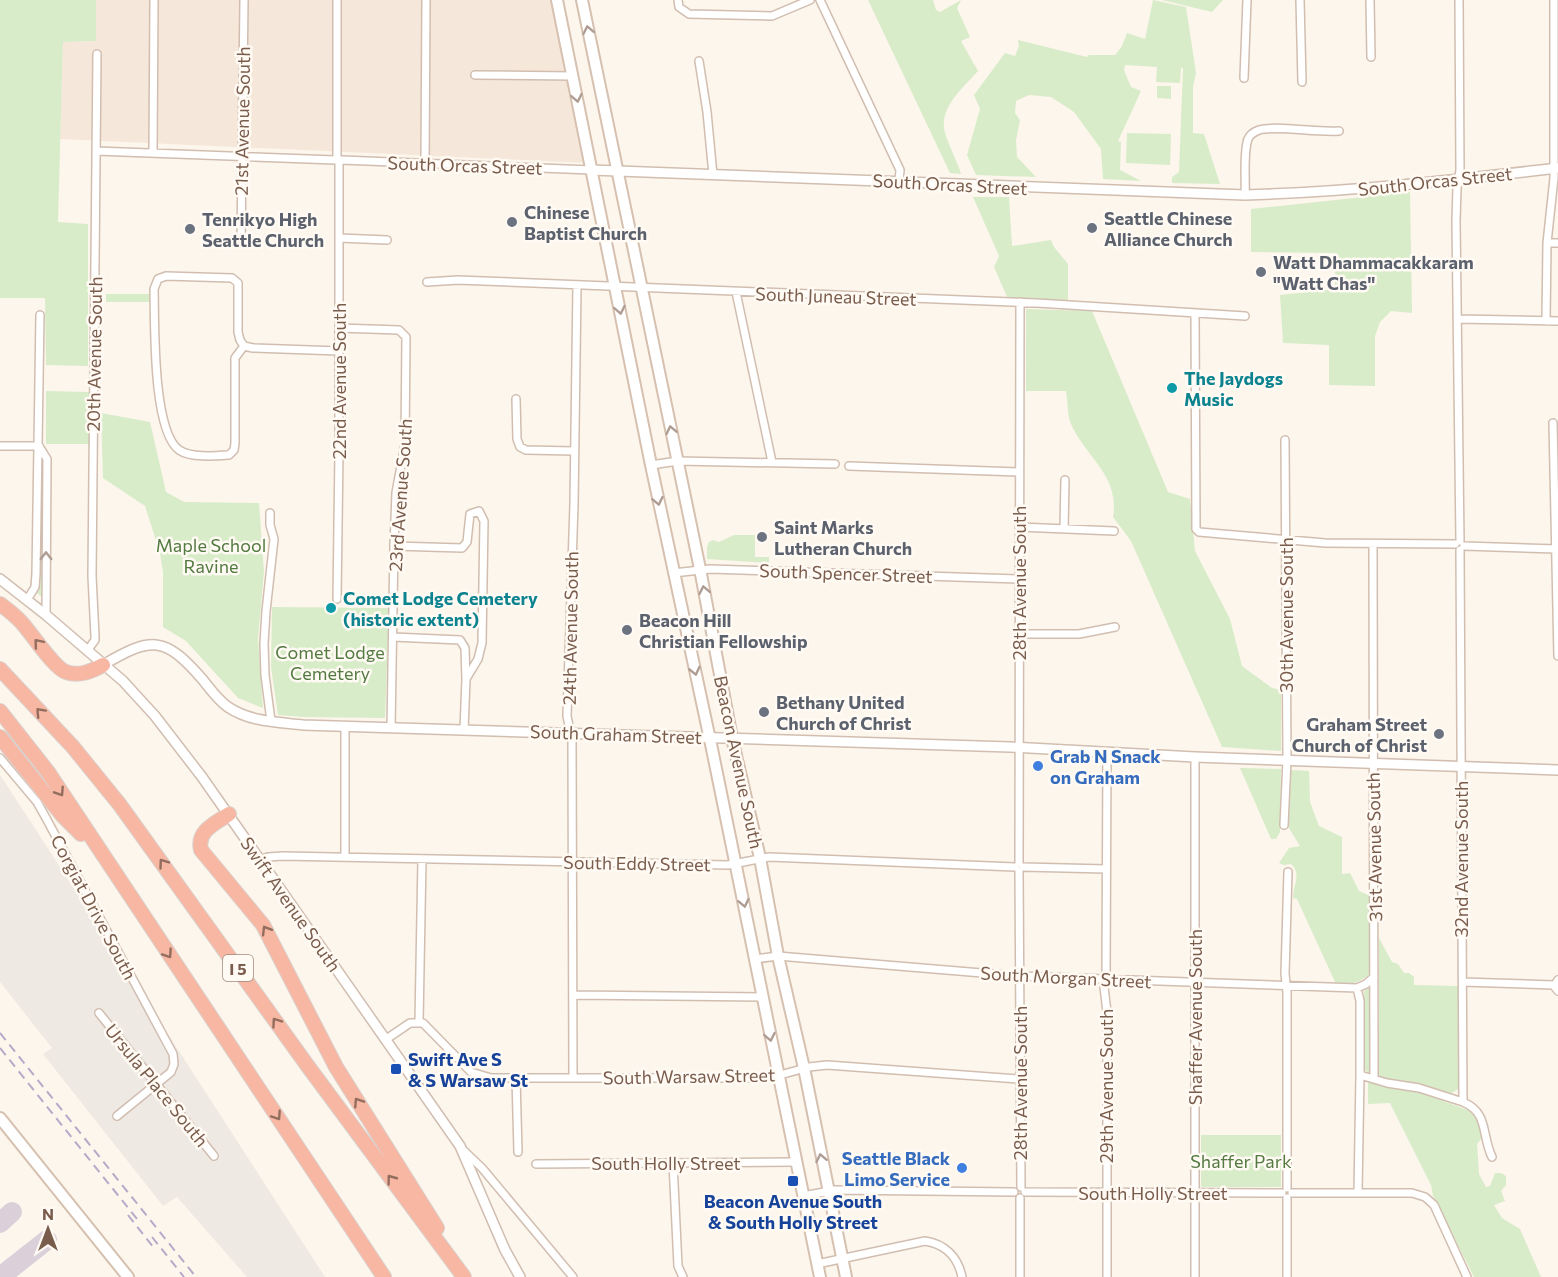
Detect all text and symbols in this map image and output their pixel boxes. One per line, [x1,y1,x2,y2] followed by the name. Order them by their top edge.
[582,26,595,36] one-way arrow
[230,46,254,196] street label: 21st Avenue South
[570,93,583,103] one-way arrow
[387,151,543,179] street label: South Orcas Street
[1357,162,1513,200] street label: South Orcas Street
[872,169,1028,199] street label: South Orcas Street
[524,201,647,244] place label: Chinese Baptist Church
[1104,207,1233,250] place label: Seattle Chinese Alliance Church
[202,208,324,251] place label: Tenrikyo High Seattle Church
[505,215,519,229] marker: Chinese Baptist Church
[1085,221,1099,235] marker: Seattle Chinese Alliance Church
[183,222,197,236] marker: Tenrikyo High Seattle Church
[1273,251,1474,294] place label: Watt Dhammacakkaram "Watt Chas"
[1254,265,1268,279] marker: Watt Dhammacakkaram "Watt Chas"
[82,276,106,432] street label: 20th Avenue South
[755,282,917,310] street label: South Juneau Street
[328,303,350,459] street label: 22nd Avenue South
[613,305,626,315] one-way arrow
[1184,367,1283,410] place label: The Jaydogs Music
[1165,381,1179,395] marker: The Jaydogs Music
[384,418,416,572] street label: 23rd Avenue South
[665,425,678,435] one-way arrow
[651,496,664,506] one-way arrow
[1008,506,1030,660] street label: 28th Avenue South
[774,516,912,559] place label: Saint Marks Lutheran Church
[755,530,769,544] marker: Saint Marks Lutheran Church
[156,534,266,577] park label: Maple School Ravine
[1275,537,1297,693] street label: 30th Avenue South
[558,551,582,705] street label: 24th Avenue South
[40,552,52,561] one-way arrow
[759,559,933,587] street label: South Spencer Street
[698,585,711,595] one-way arrow
[343,587,538,630] place label: Comet Lodge Cemetery (historic extent)
[324,601,338,615] marker: Comet Lodge Cemetery (historic extent)
[639,609,808,652] place label: Beacon Hill Christian Fellowship
[620,623,634,637] marker: Beacon Hill Christian Fellowship
[35,639,46,650] one-way arrow
[275,641,385,684] park label: Comet Lodge Cemetery
[688,666,701,676] one-way arrow
[710,673,768,851] street label: Beacon Avenue South
[776,691,912,734] place label: Bethany United Church of Christ
[757,705,771,719] marker: Bethany United Church of Christ
[36,708,47,719] one-way arrow
[1292,713,1427,756] place label: Graham Street Church of Christ
[530,720,702,748] street label: South Graham Street
[1432,727,1446,741] marker: Graham Street Church of Christ
[1050,745,1161,788] place label: Grab N Snack on Graham
[1031,759,1045,773] marker: Grab N Snack on Graham
[1362,772,1386,922] street label: 31st Avenue South
[1450,781,1472,937] street label: 32nd Avenue South
[53,785,64,796] one-way arrow
[47,831,141,983] street label: Corgiat Drive South
[236,832,346,976] street label: Swift Avenue South
[563,851,711,875] street label: South Eddy Street
[159,859,170,870] one-way arrow
[737,898,750,908] one-way arrow
[261,926,273,936] one-way arrow
[1184,929,1206,1105] street label: Shaffer Avenue South
[161,947,172,958] one-way arrow
[223,955,253,981] road number: I 5
[980,962,1152,992] street label: South Morgan Street
[1009,1006,1031,1160] street label: 28th Avenue South
[1095,1009,1117,1163] street label: 29th Avenue South
[272,1018,283,1029] one-way arrow
[101,1019,213,1151] street label: Ursula Place South
[763,1032,776,1042] one-way arrow
[408,1048,529,1091] place label: Swift Ave S & S Warsaw St
[389,1062,403,1076] marker: Swift Ave S & S Warsaw St
[603,1063,775,1089] street label: South Warsaw Street
[354,1098,365,1109] one-way arrow
[269,1110,281,1120] one-way arrow
[842,1147,951,1190] place label: Seattle Black Limo Service
[1190,1150,1292,1172] park label: Shaffer Park
[591,1152,741,1174] street label: South Holly Street
[815,1153,828,1163] one-way arrow
[955,1161,969,1175] marker: Seattle Black Limo Service
[786,1174,800,1188] marker: Beacon Avenue South & South Holly Street
[388,1175,399,1186] one-way arrow
[1078,1182,1228,1204] street label: South Holly Street
[704,1190,882,1233] place label: Beacon Avenue South & South Holly Street
[18,1199,78,1259] north arrow
[42,1204,54,1223] text: N

